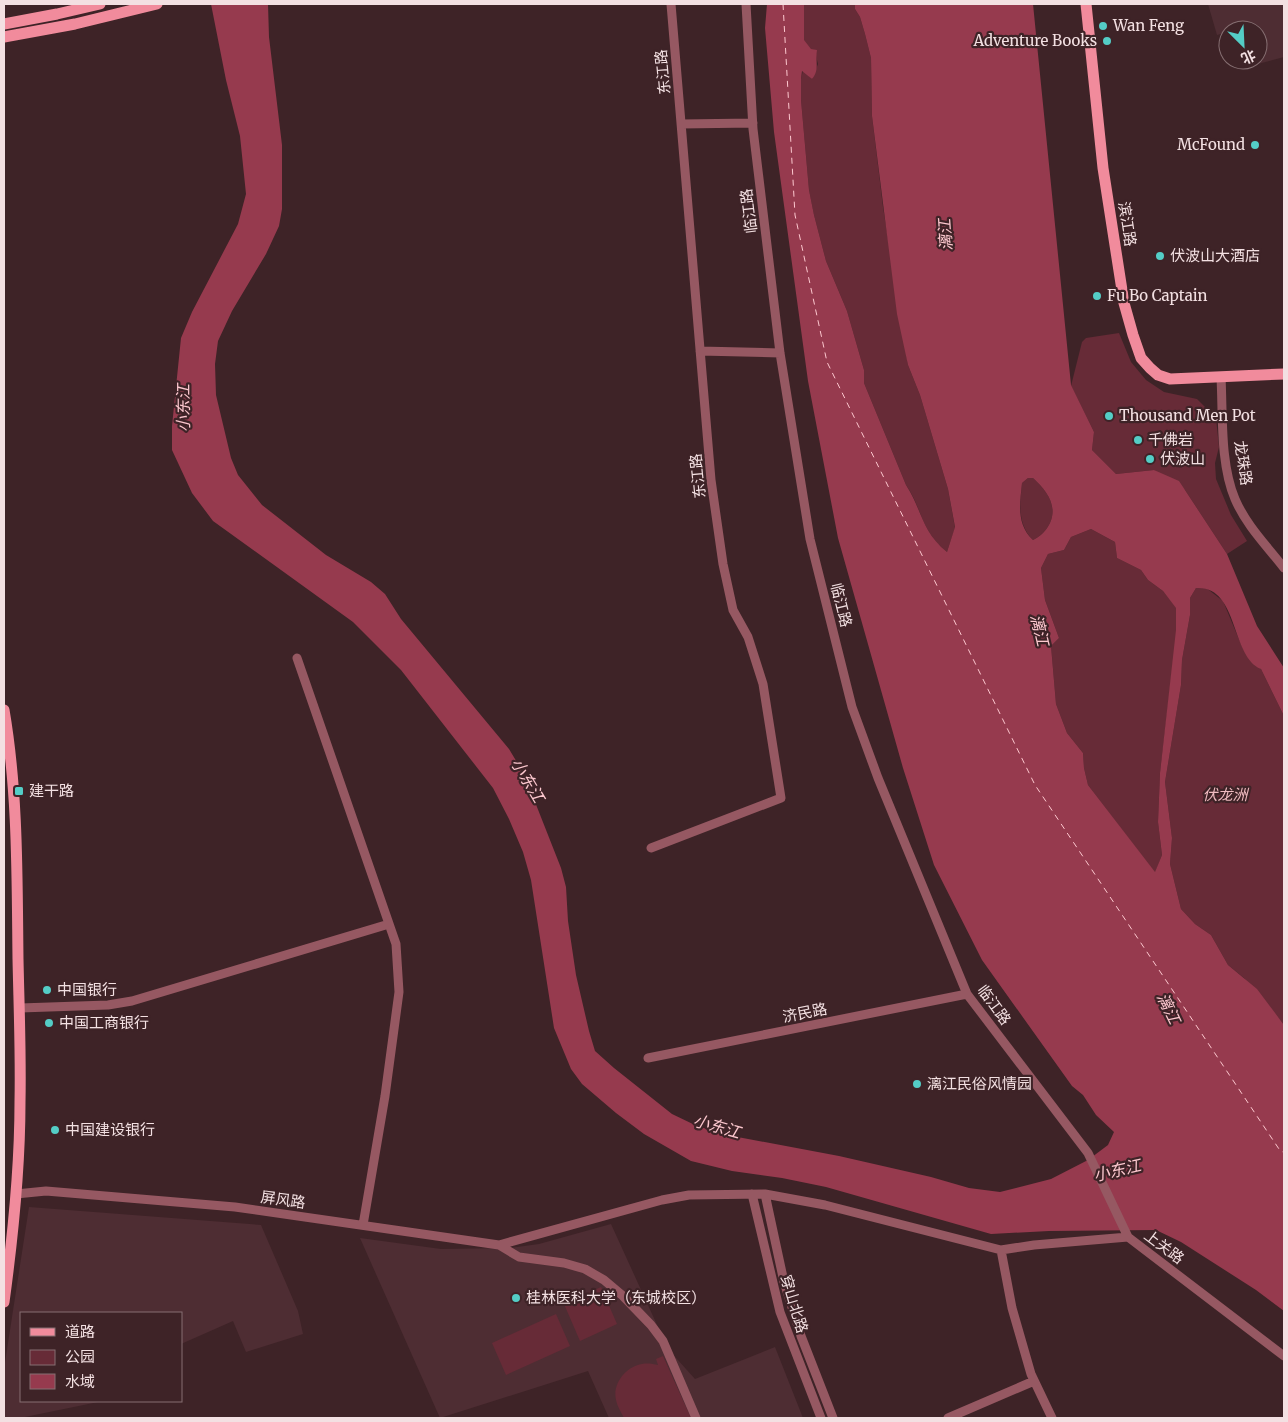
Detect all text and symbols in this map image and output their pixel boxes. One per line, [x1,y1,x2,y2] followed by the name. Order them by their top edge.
[1112,16,1184,35] place label: Wan Feng
[1097,20,1109,32] marker: Wan Feng
[1218,20,1268,70] north arrow
[973,31,1097,50] place label: Adventure Books
[1101,35,1113,47] marker: Adventure Books
[1238,46,1258,68] text: 北
[651,49,674,95] street label: 东江路
[1177,135,1245,154] place label: McFound
[1249,139,1261,151] marker: McFound
[736,188,761,235] street label: 临江路
[1115,200,1140,248] street label: 滨江路
[934,216,956,252] water label: 漓江
[1170,246,1260,265] place label: 伏波山大酒店
[1154,250,1166,262] marker: 伏波山大酒店
[1107,286,1208,305] place label: Fu Bo Captain
[1091,290,1103,302] marker: Fu Bo Captain
[173,382,193,432] water label: 小东江
[1119,406,1256,425] place label: Thousand Men Pot
[1103,410,1115,422] marker: Thousand Men Pot
[1148,430,1193,449] place label: 千佛岩
[1132,434,1144,446] marker: 千佛岩
[1231,439,1256,487] street label: 龙珠路
[1160,449,1205,468] place label: 伏波山
[686,453,709,499] street label: 东江路
[1144,453,1156,465] marker: 伏波山
[827,581,856,629] street label: 临江路
[1027,612,1054,650] water label: 漓江
[507,754,550,807] water label: 小东江
[29,781,74,800] place label: 建干路
[13,785,25,797] marker: 建干路
[1202,785,1249,804] park label: 伏龙洲
[57,980,117,999] place label: 中国银行
[973,981,1015,1028] street label: 临江路
[41,984,53,996] marker: 中国银行
[1153,989,1186,1029] water label: 漓江
[781,999,829,1026] street label: 济民路
[59,1013,149,1032] place label: 中国工商银行
[43,1017,55,1029] marker: 中国工商银行
[927,1074,1032,1093] place label: 漓江民俗风情园
[911,1078,923,1090] marker: 漓江民俗风情园
[691,1110,745,1143] water label: 小东江
[65,1120,155,1139] place label: 中国建设银行
[49,1124,61,1136] marker: 中国建设银行
[1091,1154,1145,1185] water label: 小东江
[259,1187,307,1212] street label: 屏风路
[1141,1225,1188,1268] street label: 上关路
[777,1272,812,1335] street label: 穿山北路
[526,1288,706,1307] place label: 桂林医科大学（东城校区）
[510,1292,522,1304] marker: 桂林医科大学（东城校区）
[20,1312,182,1402] legend
[65,1322,95,1341] text: 道路
[65,1347,95,1366] text: 公园
[65,1372,95,1391] text: 水域

